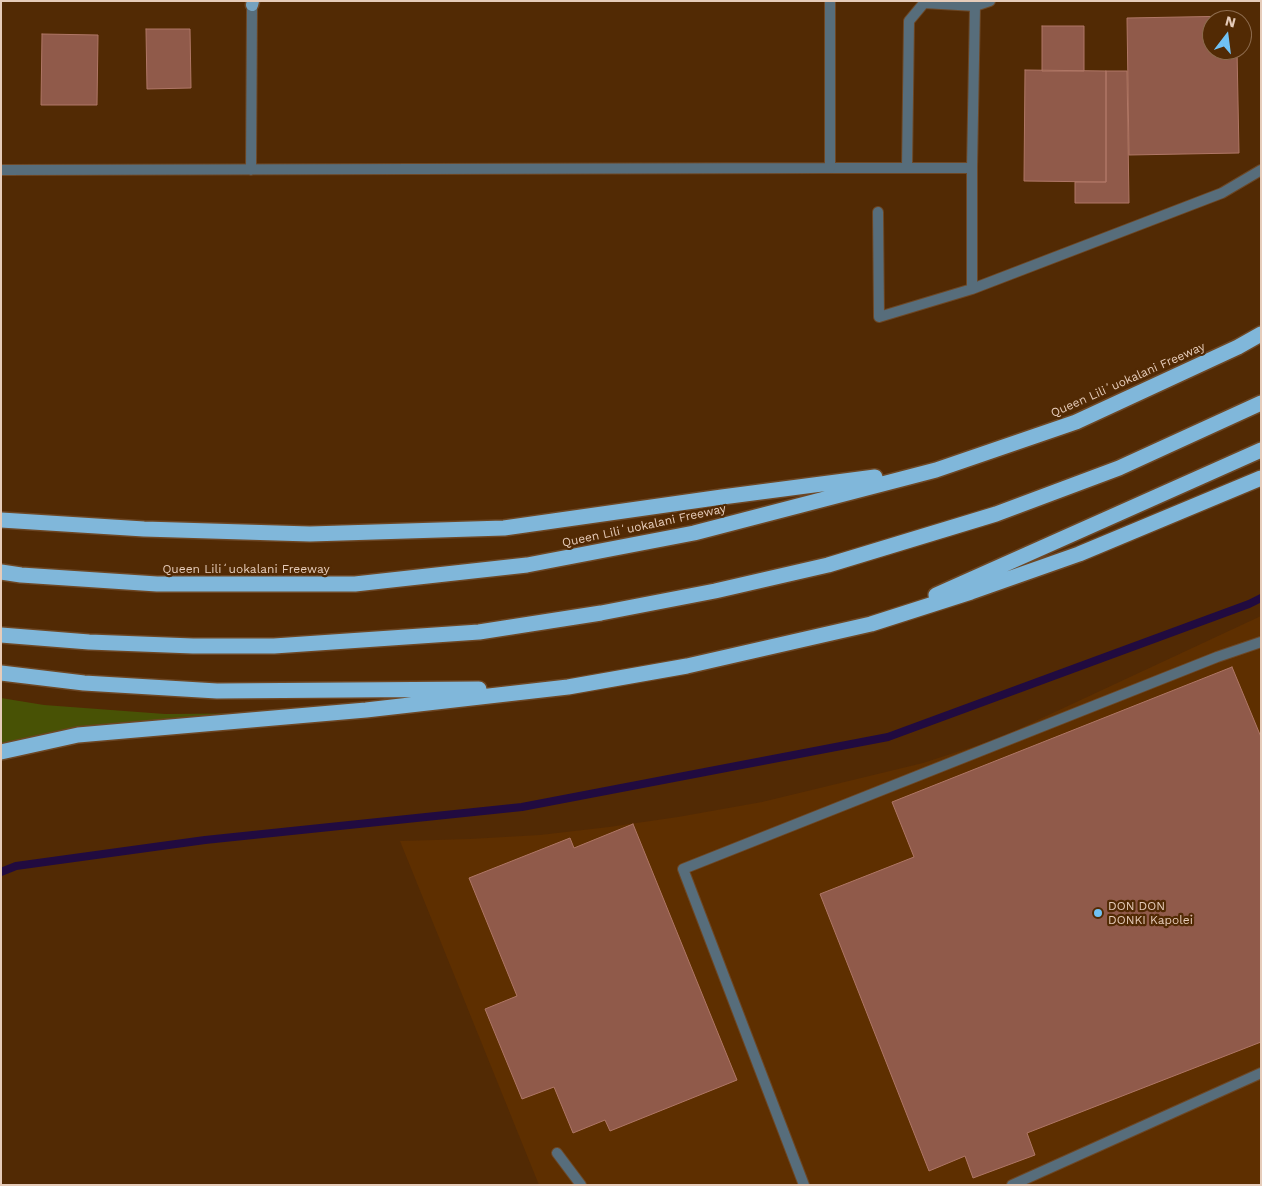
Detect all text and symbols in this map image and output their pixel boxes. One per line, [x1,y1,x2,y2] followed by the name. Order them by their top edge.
[1202,10,1252,60] north arrow
[1224,12,1238,31] text: N
[1049,339,1207,421] street label: Queen Liliʻuokalani Freeway
[561,502,727,550] street label: Queen Liliʻuokalani Freeway
[162,562,330,576] street label: Queen Liliʻuokalani Freeway
[1108,899,1193,927] place label: DON DON DONKI Kapolei
[1092,907,1104,919] marker: DON DON DONKI Kapolei

